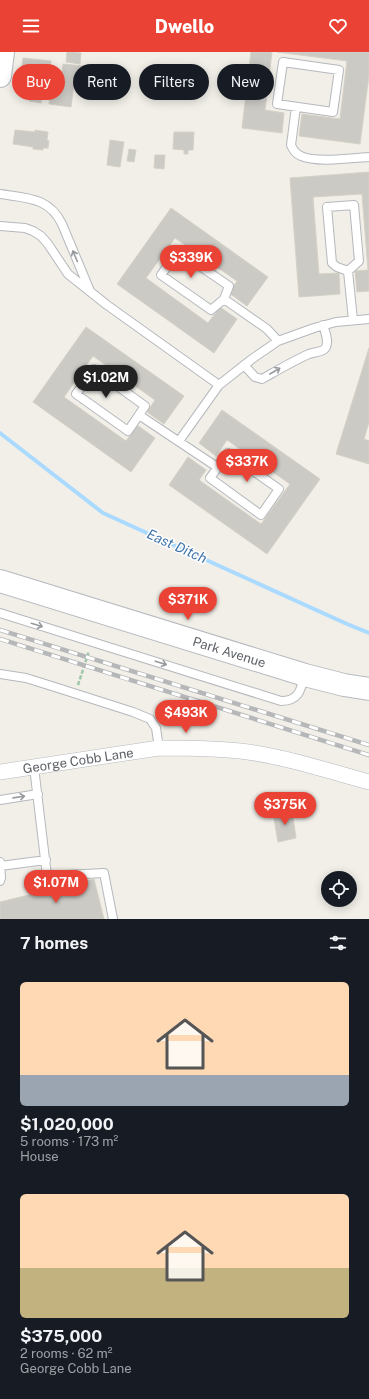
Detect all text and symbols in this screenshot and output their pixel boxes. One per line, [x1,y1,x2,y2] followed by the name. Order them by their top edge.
[20,15,42,37] icon: menu
[327,15,349,37] icon: heart
[155,16,214,37] text: Dwello
[12,64,65,100] chip: Buy
[73,64,131,100] chip: Rent
[139,64,209,100] chip: Filters
[217,64,274,100] chip: New
[163,245,219,279] pin: $339K
[71,250,78,262] one-way arrow
[169,250,213,265] text: $339K
[73,365,139,399] pin: $1.02M
[269,367,281,375] one-way arrow
[83,370,129,385] text: $1.02M
[219,449,275,483] pin: $337K
[225,454,269,469] text: $337K
[145,526,210,566] water label: East Ditch
[160,587,216,621] pin: $371K
[168,592,208,607] text: $371K
[31,622,44,629] one-way arrow
[191,634,268,670] street label: Park Avenue
[155,660,167,668] one-way arrow
[158,700,214,734] pin: $493K
[164,705,208,720] text: $493K
[22,745,135,776] street label: George Cobb Lane
[257,792,313,826] pin: $375K
[12,793,25,801] one-way arrow
[263,797,307,812] text: $375K
[23,870,89,904] pin: $1.07M
[321,871,357,907] map controls
[321,871,357,907] button: locate
[33,875,79,890] text: $1.07M
[327,932,349,954] icon: filters
[20,933,88,953] text: 7 homes
[149,1008,221,1080] icon: home
[20,1114,114,1134] text: $1,020,000
[20,1134,118,1149] text: 5 rooms · 173 m²
[20,1149,59,1164] text: House
[149,1220,221,1292] icon: home
[20,1326,102,1346] text: $375,000
[20,1346,113,1361] text: 2 rooms · 62 m²
[20,1361,132,1376] text: George Cobb Lane

